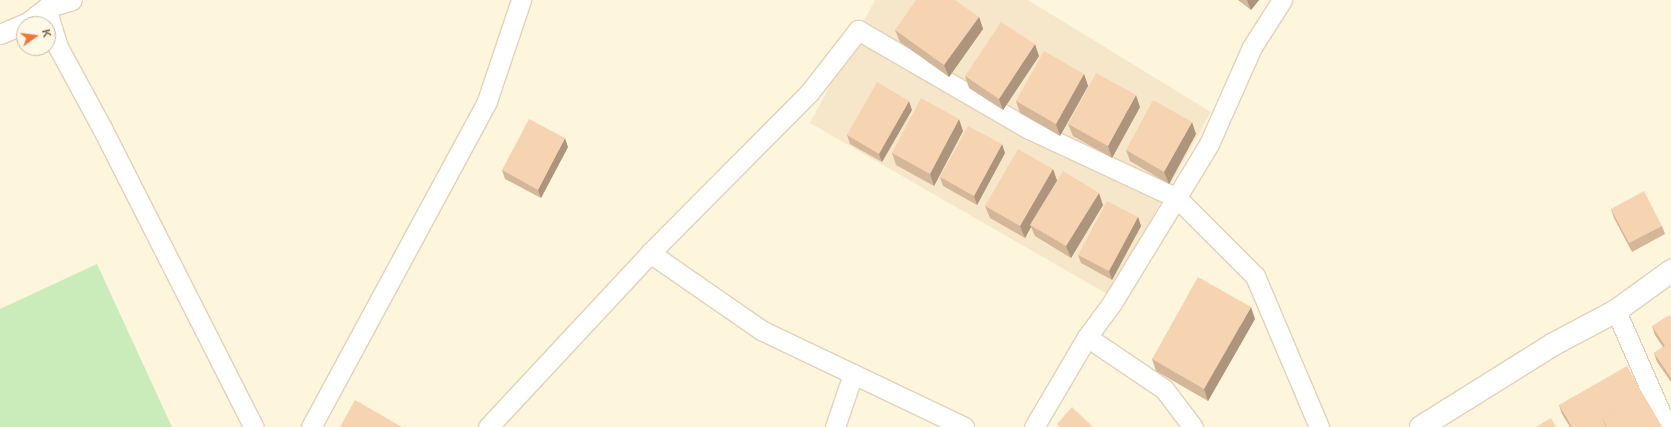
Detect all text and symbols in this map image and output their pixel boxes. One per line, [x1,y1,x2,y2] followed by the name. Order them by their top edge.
[16,16,56,56] north arrow
[40,28,53,39] text: K

